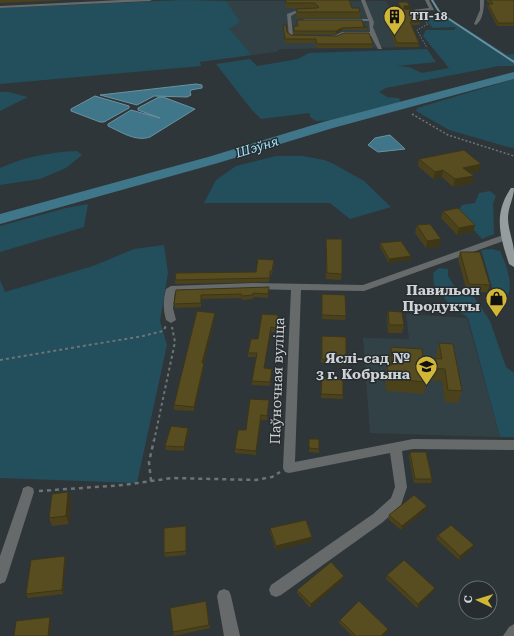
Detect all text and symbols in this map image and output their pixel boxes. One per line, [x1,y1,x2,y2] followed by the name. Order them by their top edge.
[382,3,408,36] building icon: ТП-18
[410,9,448,23] place label: ТП-18
[233,133,281,161] water label: Шэўня
[402,282,481,314] place label: Павильон Продукты
[483,285,509,318] shop icon: Павильон Продукты
[267,317,287,445] street label: Паўночная вуліца
[316,350,411,382] place label: Яслі-сад № 3 г. Кобрына
[413,353,439,386] school or university icon: Яслі-сад № 3 г. Кобрына
[458,580,498,620] north arrow
[462,595,475,604] text: С

